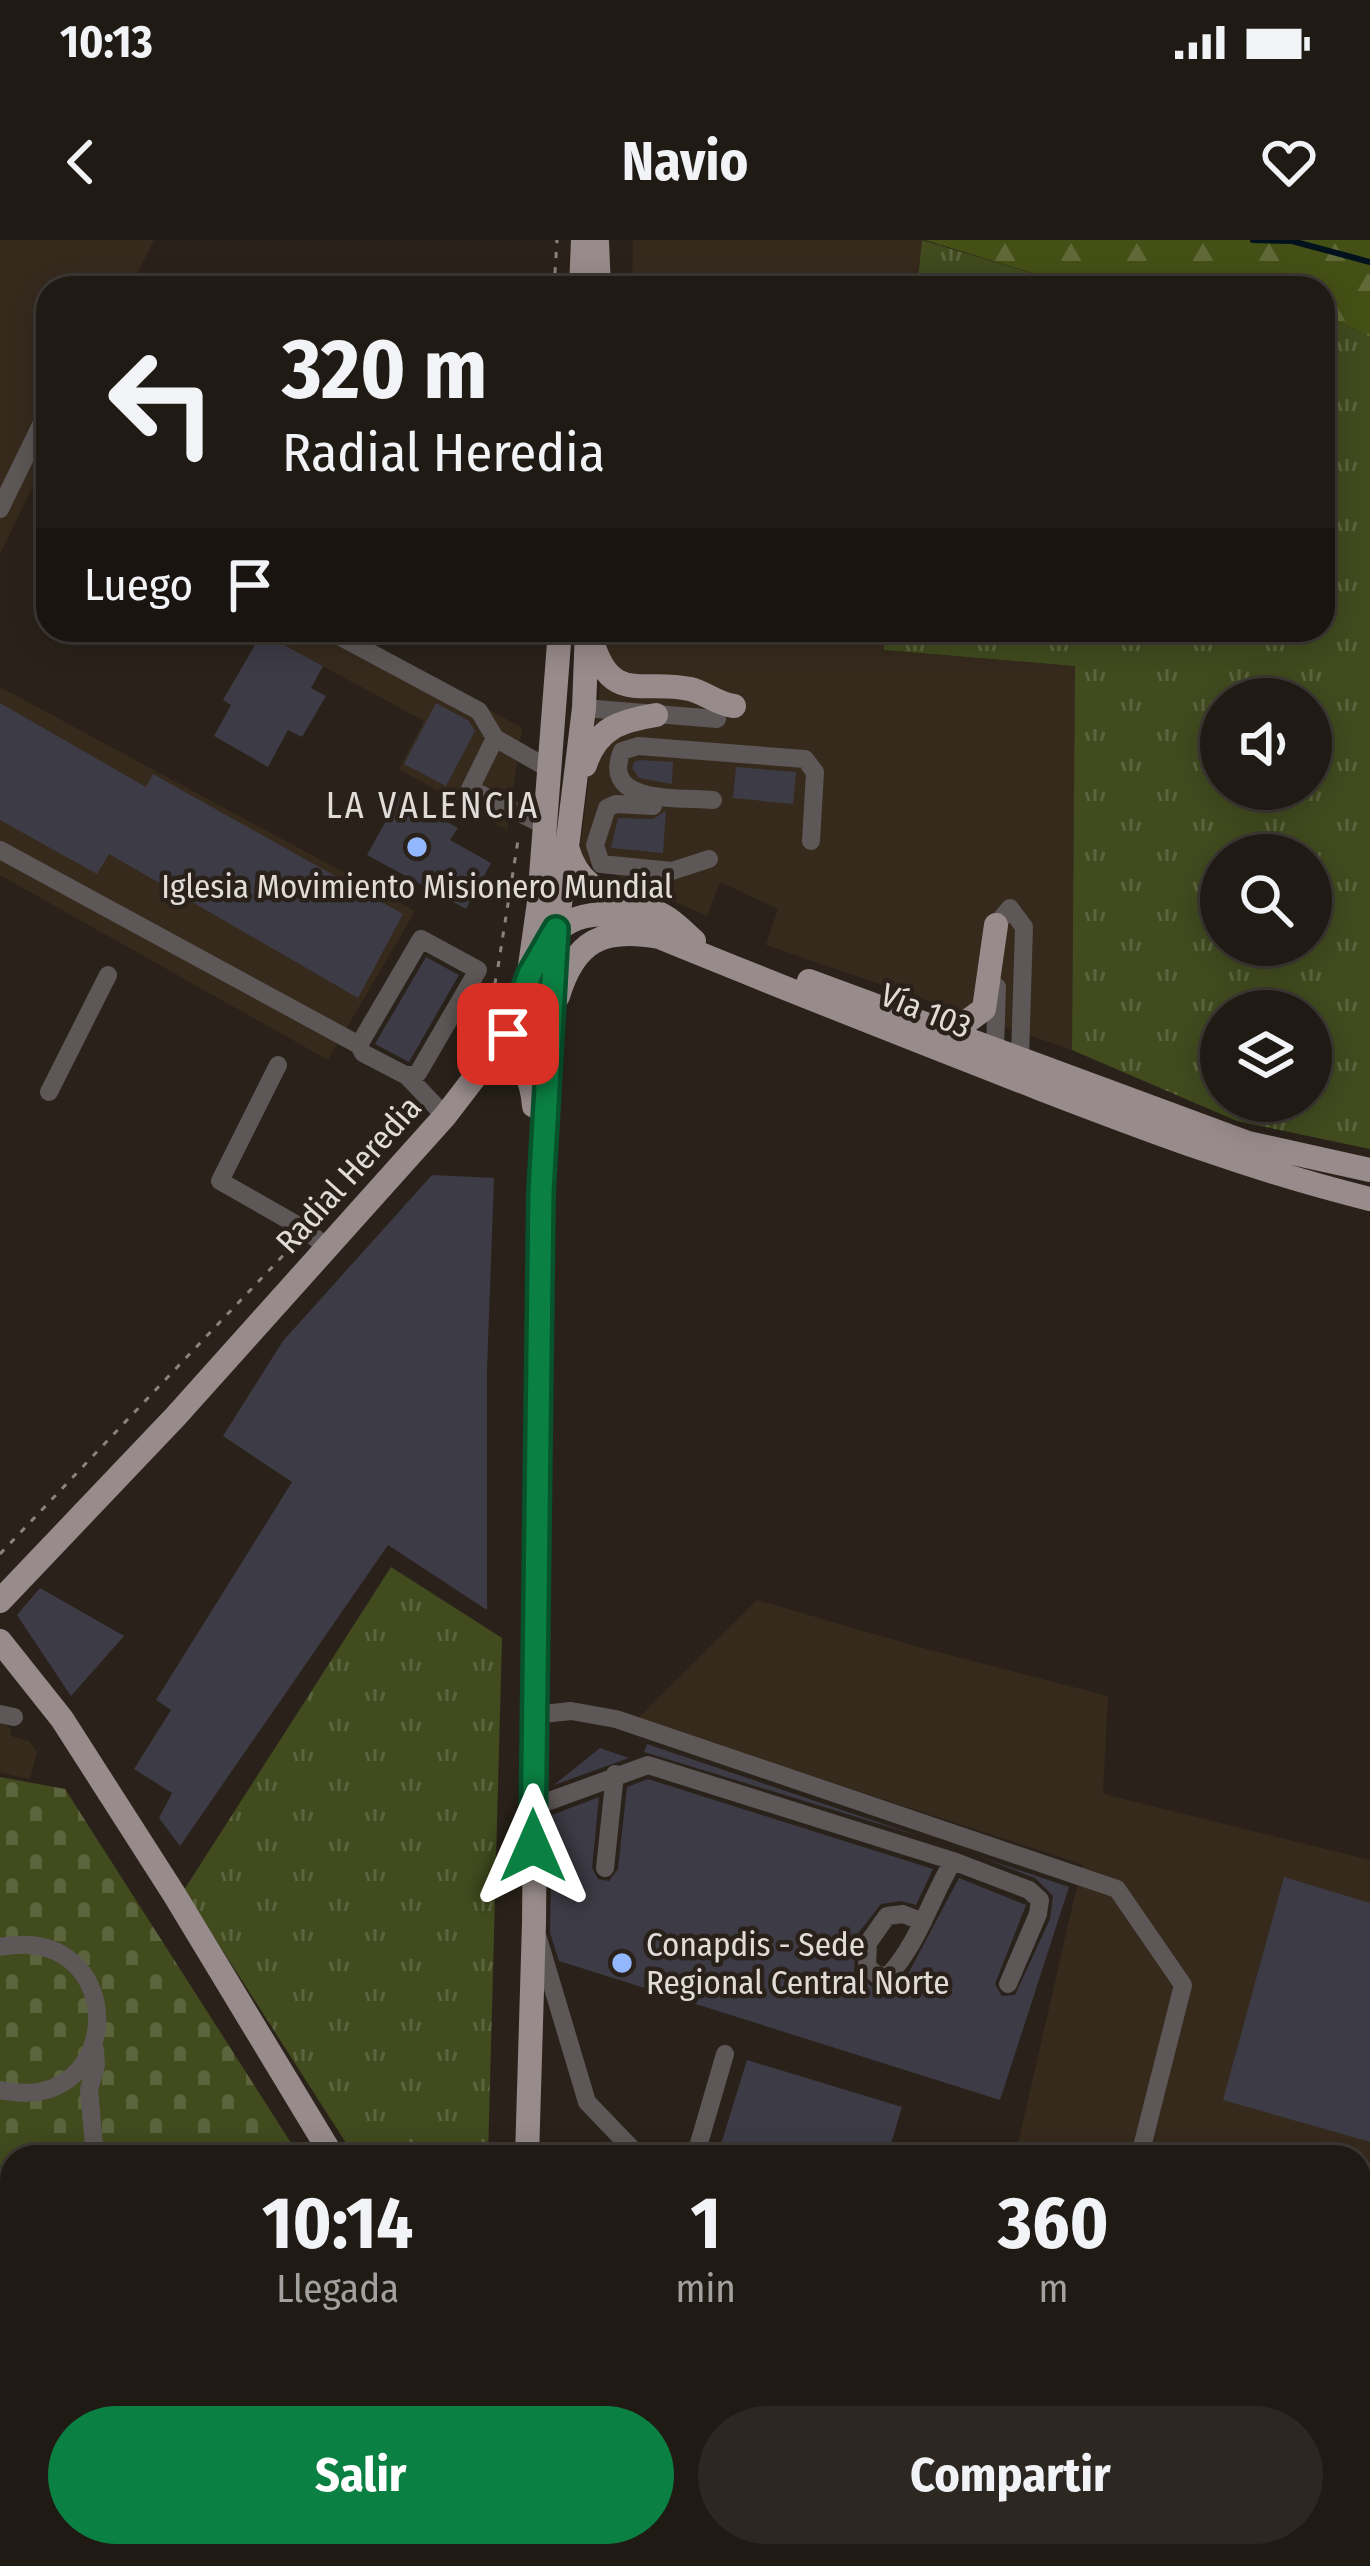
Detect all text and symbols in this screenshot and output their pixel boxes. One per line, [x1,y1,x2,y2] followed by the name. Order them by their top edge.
[60,15,153,69] text: 10:13
[48,129,114,195] icon: back
[1256,129,1322,195] icon: heart
[622,130,748,194] text: Navio
[282,319,487,420] text: 320 m
[84,324,240,480] icon: left
[282,421,605,485] text: Radial Heredia
[217,552,283,618] icon: arrive
[84,558,193,612] text: Luego
[1200,678,1332,1122] map controls
[1200,678,1332,810] button: sound
[326,784,540,828] district label: LA VALENCIA
[404,834,430,860] marker: Iglesia Movimiento Misionero Mundial
[1200,834,1332,966] button: search
[161,867,673,907] place label: Iglesia Movimiento Misionero Mundial
[875,975,977,1047] street label: Vía 103
[457,983,559,1085] pin
[1200,990,1332,1122] button: layers
[475,1001,541,1067] icon: arrive
[268,1088,430,1261] street label: Radial Heredia
[470,1783,596,1909] position arrow
[646,1925,950,2003] place label: Conapdis - Sede Regional Central Norte
[609,1950,635,1976] marker: Conapdis - Sede Regional Central Norte
[262,2181,413,2267] text: 10:14
[690,2181,721,2267] text: 1
[998,2181,1109,2267] text: 360
[276,2266,399,2312] text: Llegada
[675,2266,736,2312] text: min
[1038,2266,1068,2312] text: m
[48,2406,674,2544] button: Salir
[698,2406,1323,2544] button: Compartir

